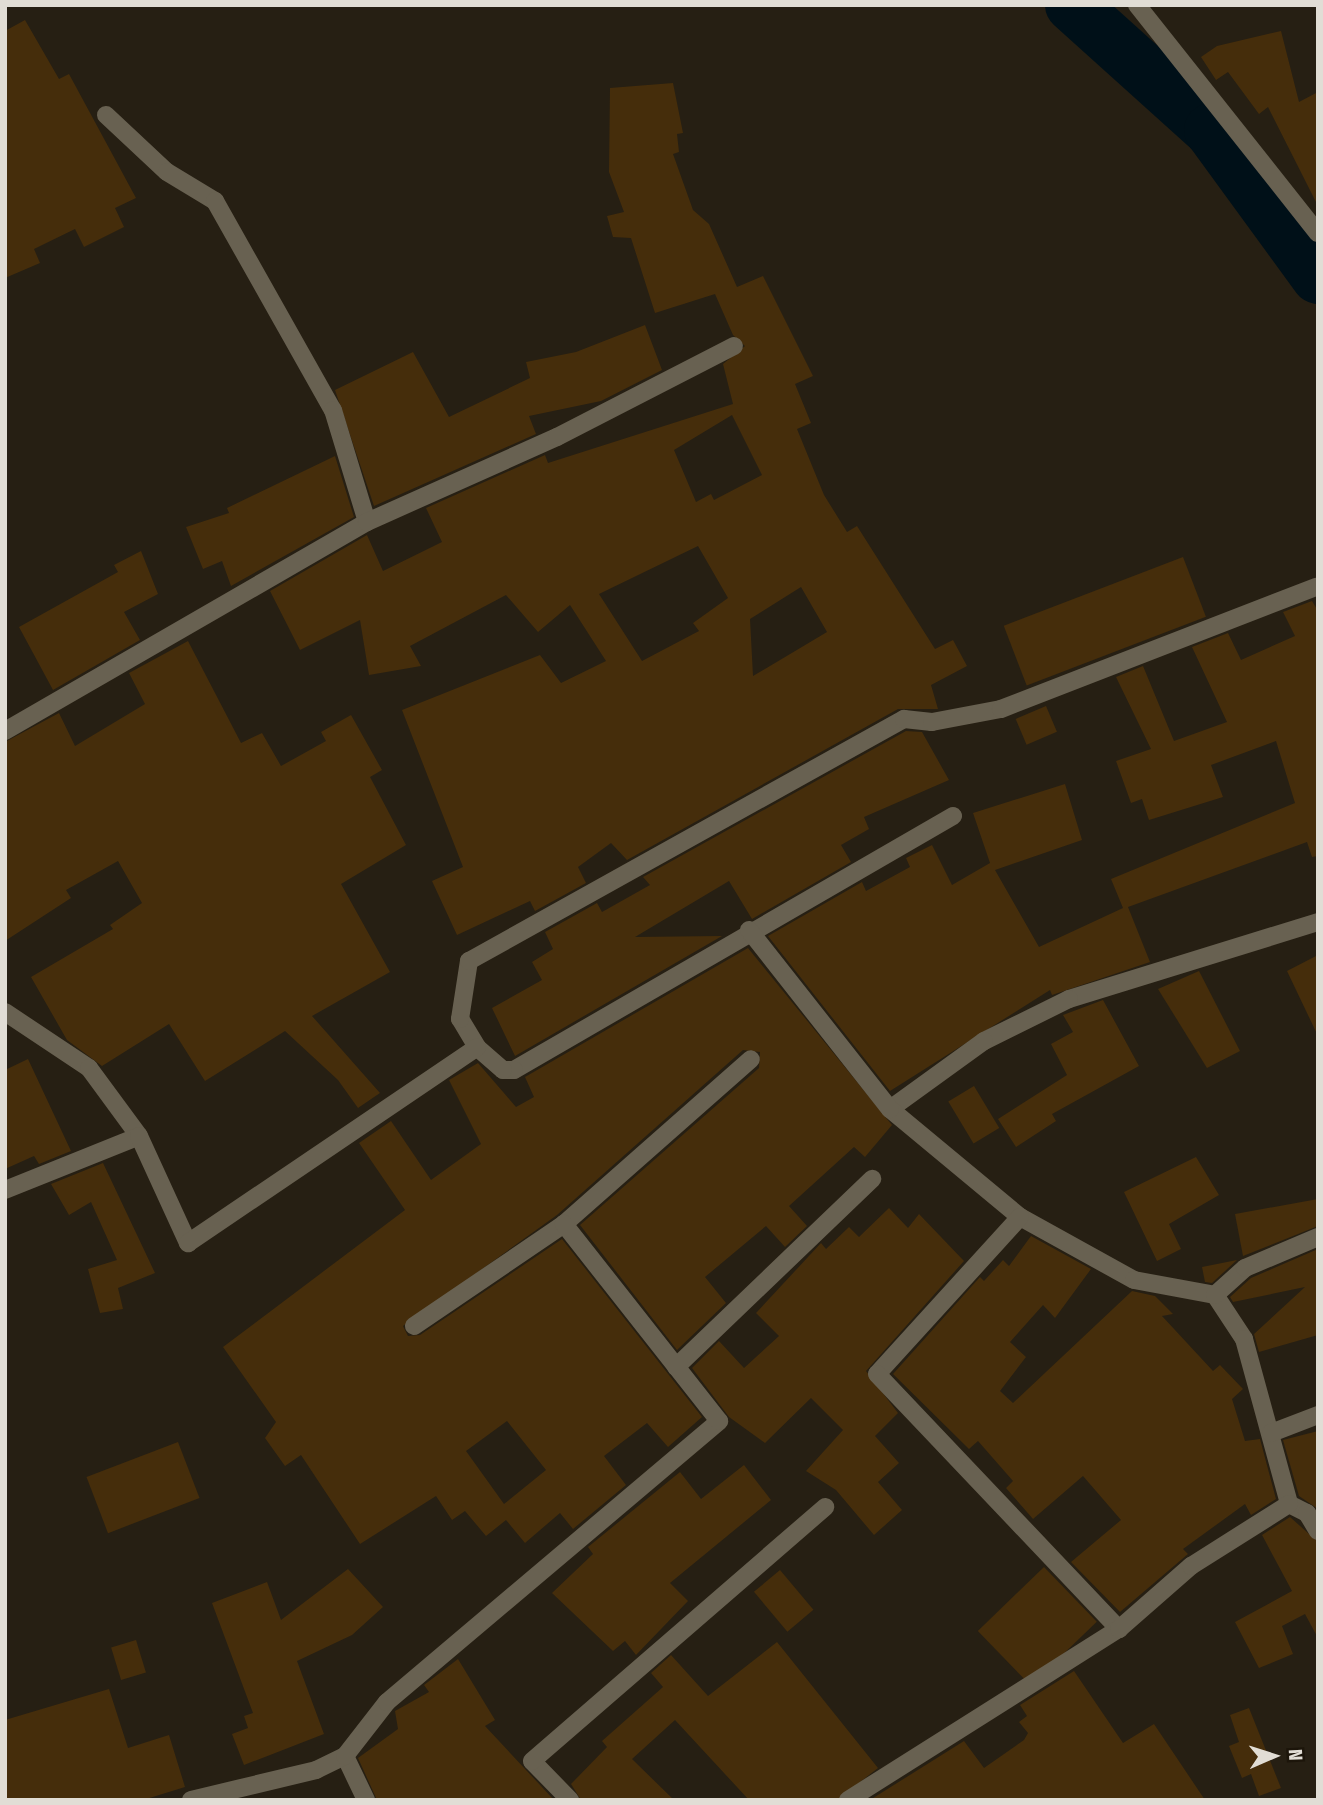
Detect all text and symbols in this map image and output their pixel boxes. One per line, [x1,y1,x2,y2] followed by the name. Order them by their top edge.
[1239,1721,1309,1791] north arrow
[1284,1749,1307,1761] text: N

